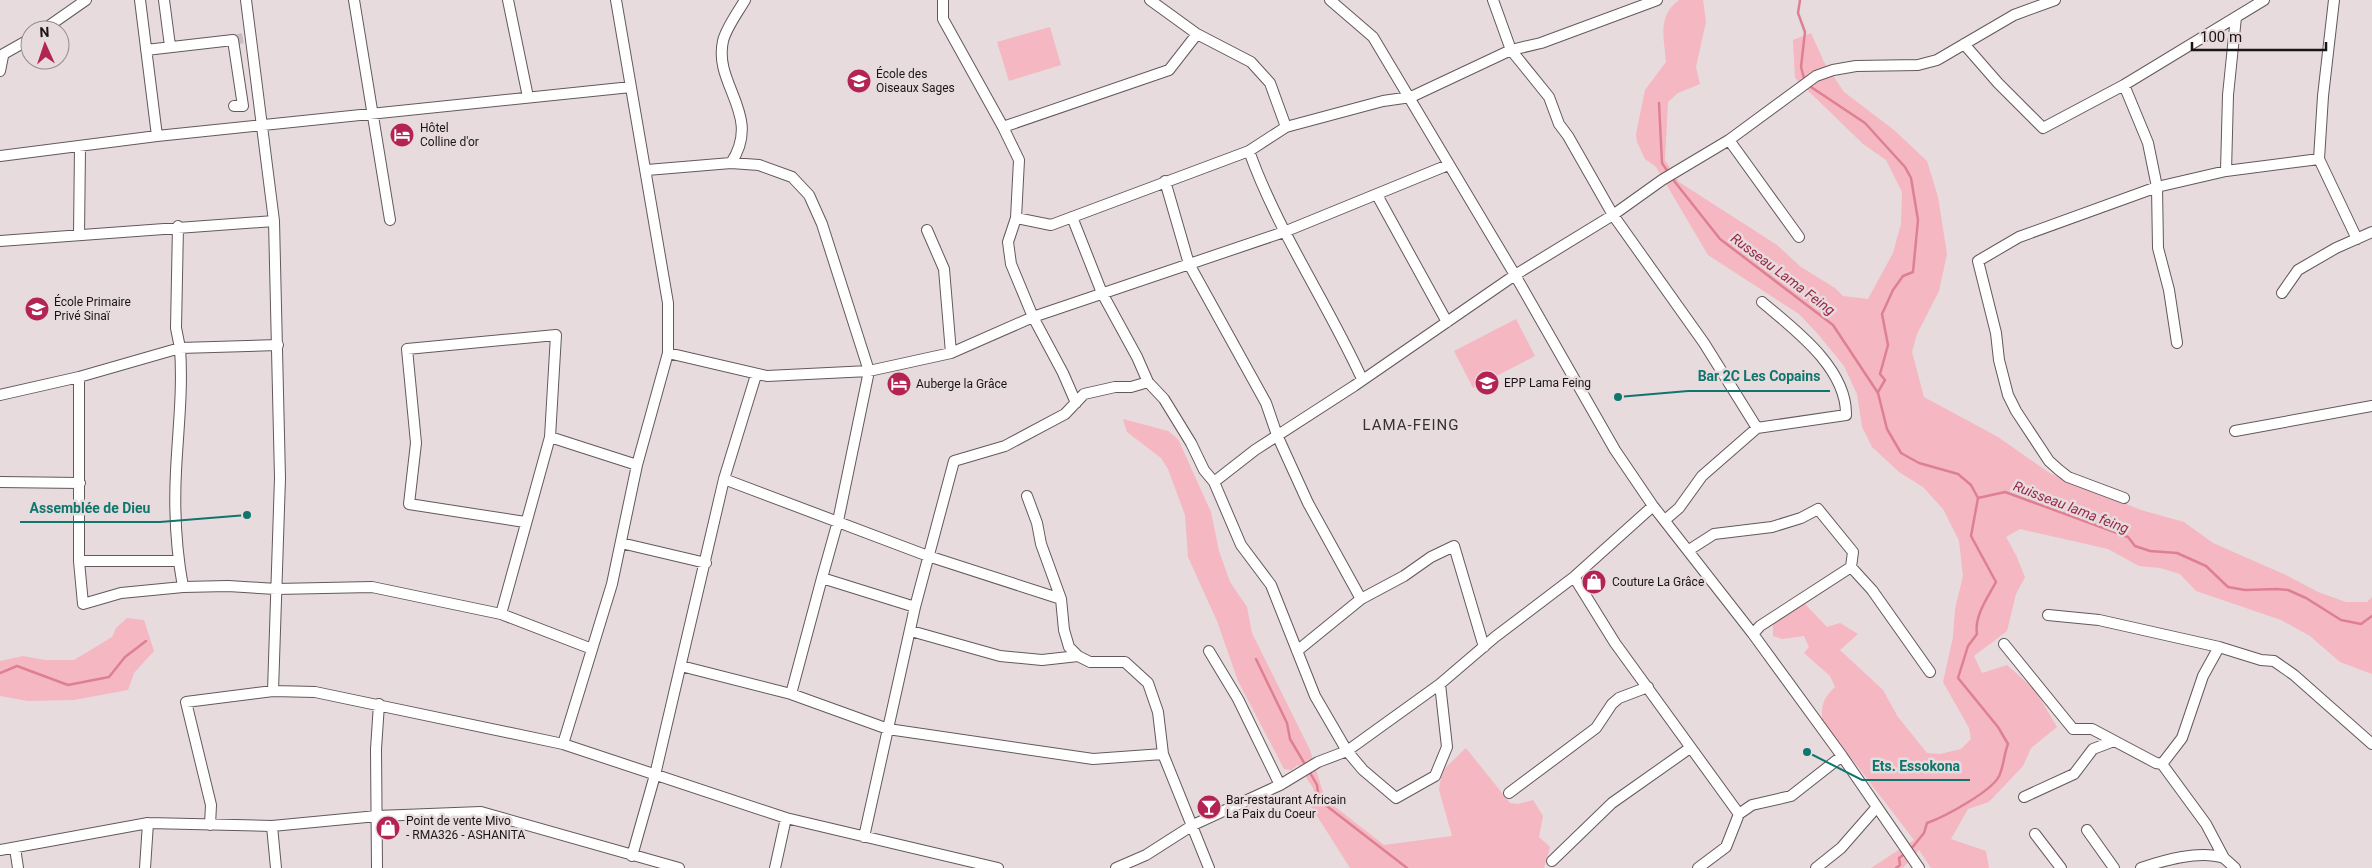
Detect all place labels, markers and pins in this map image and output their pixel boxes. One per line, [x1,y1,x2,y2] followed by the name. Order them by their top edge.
[876,66,955,95] place label: École des Oiseaux Sages
[846,68,872,94] school or university icon: École des Oiseaux Sages
[420,121,479,149] place label: Hôtel Colline d'or
[389,122,415,148] hotel icon: Hôtel Colline d'or
[54,294,131,323] place label: École Primaire Privé Sinaï
[24,296,50,322] school or university icon: École Primaire Privé Sinaï
[1688,362,1830,391] callout: Bar 2C Les Copains
[1474,370,1500,396] school or university icon: EPP Lama Feing
[886,371,912,397] hotel icon: Auberge la Grâce
[1504,376,1591,390] place label: EPP Lama Feing
[916,377,1007,391] place label: Auberge la Grâce
[20,493,160,522] callout: Assemblée de Dieu
[1581,569,1607,595] shop icon: Couture La Grâce
[1612,575,1704,589] place label: Couture La Grâce
[1862,751,1970,780] callout: Ets. Essokona
[1226,793,1346,821] place label: Bar-restaurant Africain La Paix du Coeur
[1196,794,1222,820] bar icon: Bar-restaurant Africain La Paix du Coeur
[406,814,525,842] place label: Point de vente Mivo - RMA326 - ASHANITA
[375,815,401,841] shop icon: Point de vente Mivo - RMA326 - ASHANITA

